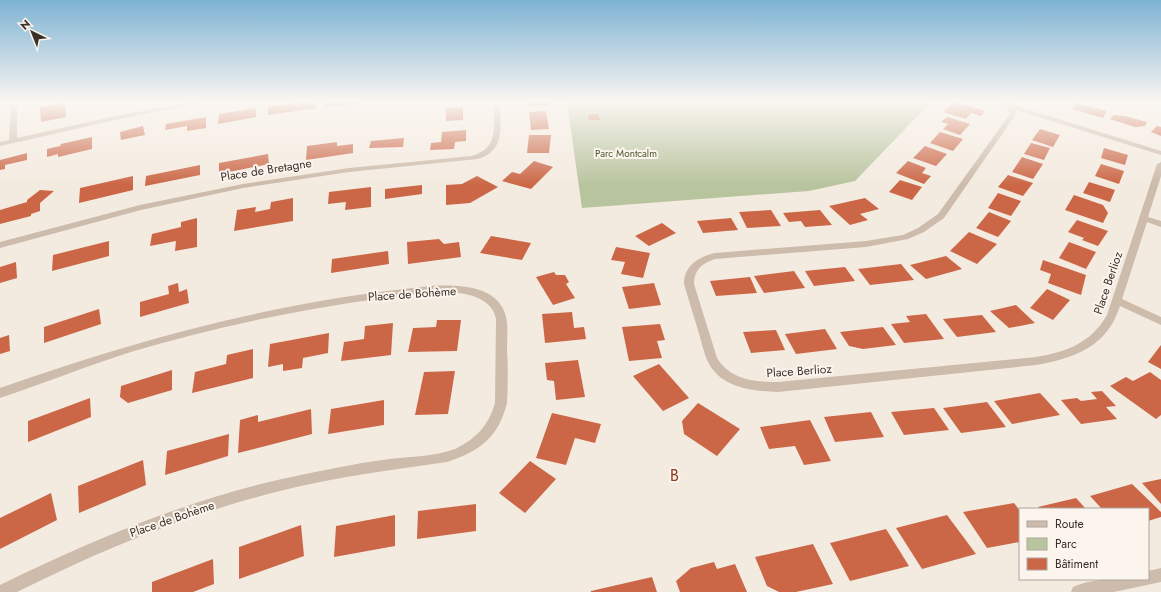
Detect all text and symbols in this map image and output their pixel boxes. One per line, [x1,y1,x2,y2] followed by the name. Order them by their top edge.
[12,12,52,52] north arrow
[17,16,34,34] text: N
[595,146,657,161] park label: Parc Montcalm
[219,154,313,186] street label: Place de Bretagne
[1089,249,1127,317] street label: Place Berlioz
[367,282,457,306] street label: Place de Bohème
[766,360,833,382] street label: Place Berlioz
[670,464,680,487] district label: B
[127,496,217,542] street label: Place de Bohème
[1019,508,1149,580] legend
[1055,515,1084,533] text: Route
[1055,535,1077,553] text: Parc
[1055,555,1098,573] text: Bâtiment

